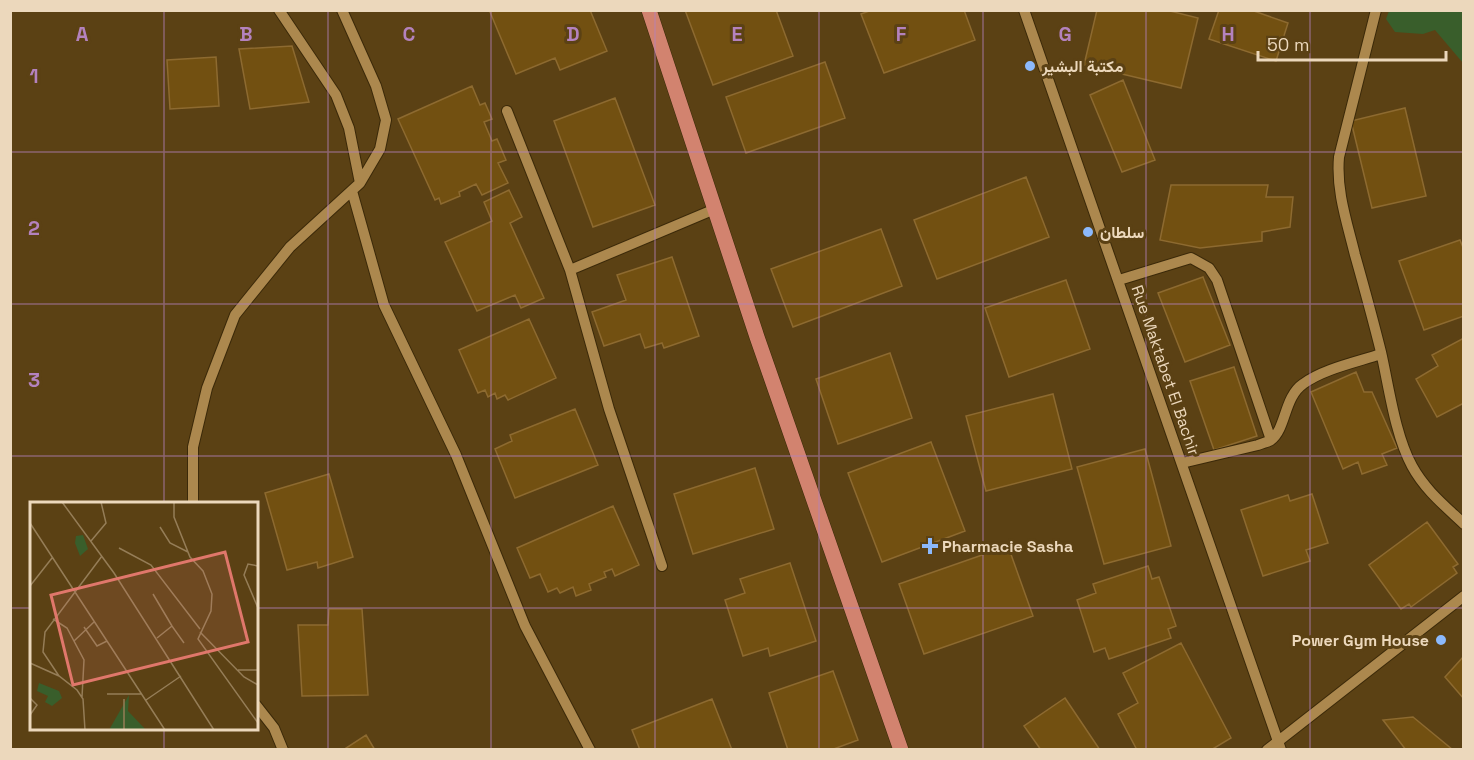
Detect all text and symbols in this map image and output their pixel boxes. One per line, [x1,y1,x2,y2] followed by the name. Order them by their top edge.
[76,21,89,47] text: A
[239,21,253,47] text: B
[403,21,416,47] text: C
[566,21,580,47] text: D
[731,21,743,47] text: E
[896,21,907,47] text: F
[1058,21,1072,47] text: G
[1221,21,1235,47] text: H
[1258,24,1446,62] scale bar
[1267,33,1309,56] text: 50 m
[1041,56,1124,77] place label: مكتبة البشير
[1023,59,1037,73] marker: مكتبة البشير
[29,63,39,89] text: 1
[28,215,40,241] text: 2
[1100,222,1144,243] place label: سلطان
[1081,225,1095,239] marker: سلطان
[1127,282,1205,458] street label: Rue Maktabet El Bachir
[28,367,40,393] text: 3
[30,502,258,730] inset map
[942,536,1073,557] place label: Pharmacie Sasha
[923,539,937,553] marker: Pharmacie Sasha
[1292,630,1429,651] place label: Power Gym House
[1434,633,1448,647] marker: Power Gym House

